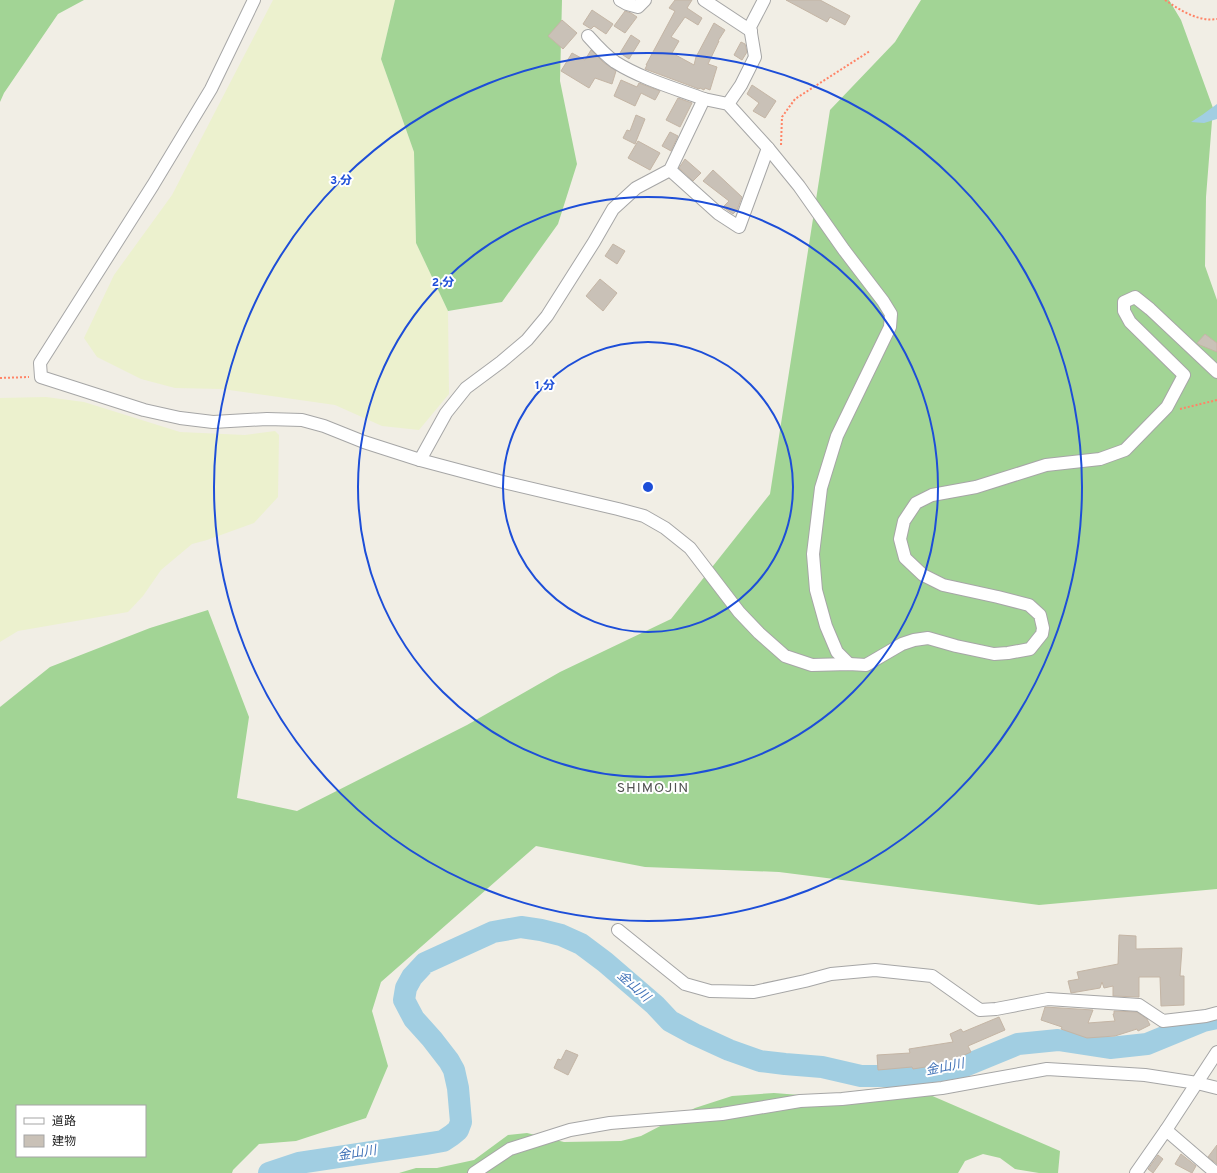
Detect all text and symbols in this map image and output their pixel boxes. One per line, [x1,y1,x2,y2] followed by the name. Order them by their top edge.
[330,173,352,189] text: 3 分
[432,275,454,291] text: 2 分
[535,378,555,394] text: 1 分
[641,480,655,494] centre of rings
[617,780,689,797] district label: SHIMOJIN
[613,968,654,1007] water label: 金山川
[924,1056,968,1080] water label: 金山川
[16,1105,146,1157] legend
[52,1114,76,1130] text: 道路
[52,1134,76,1150] text: 建物
[336,1143,379,1165] water label: 金山川

